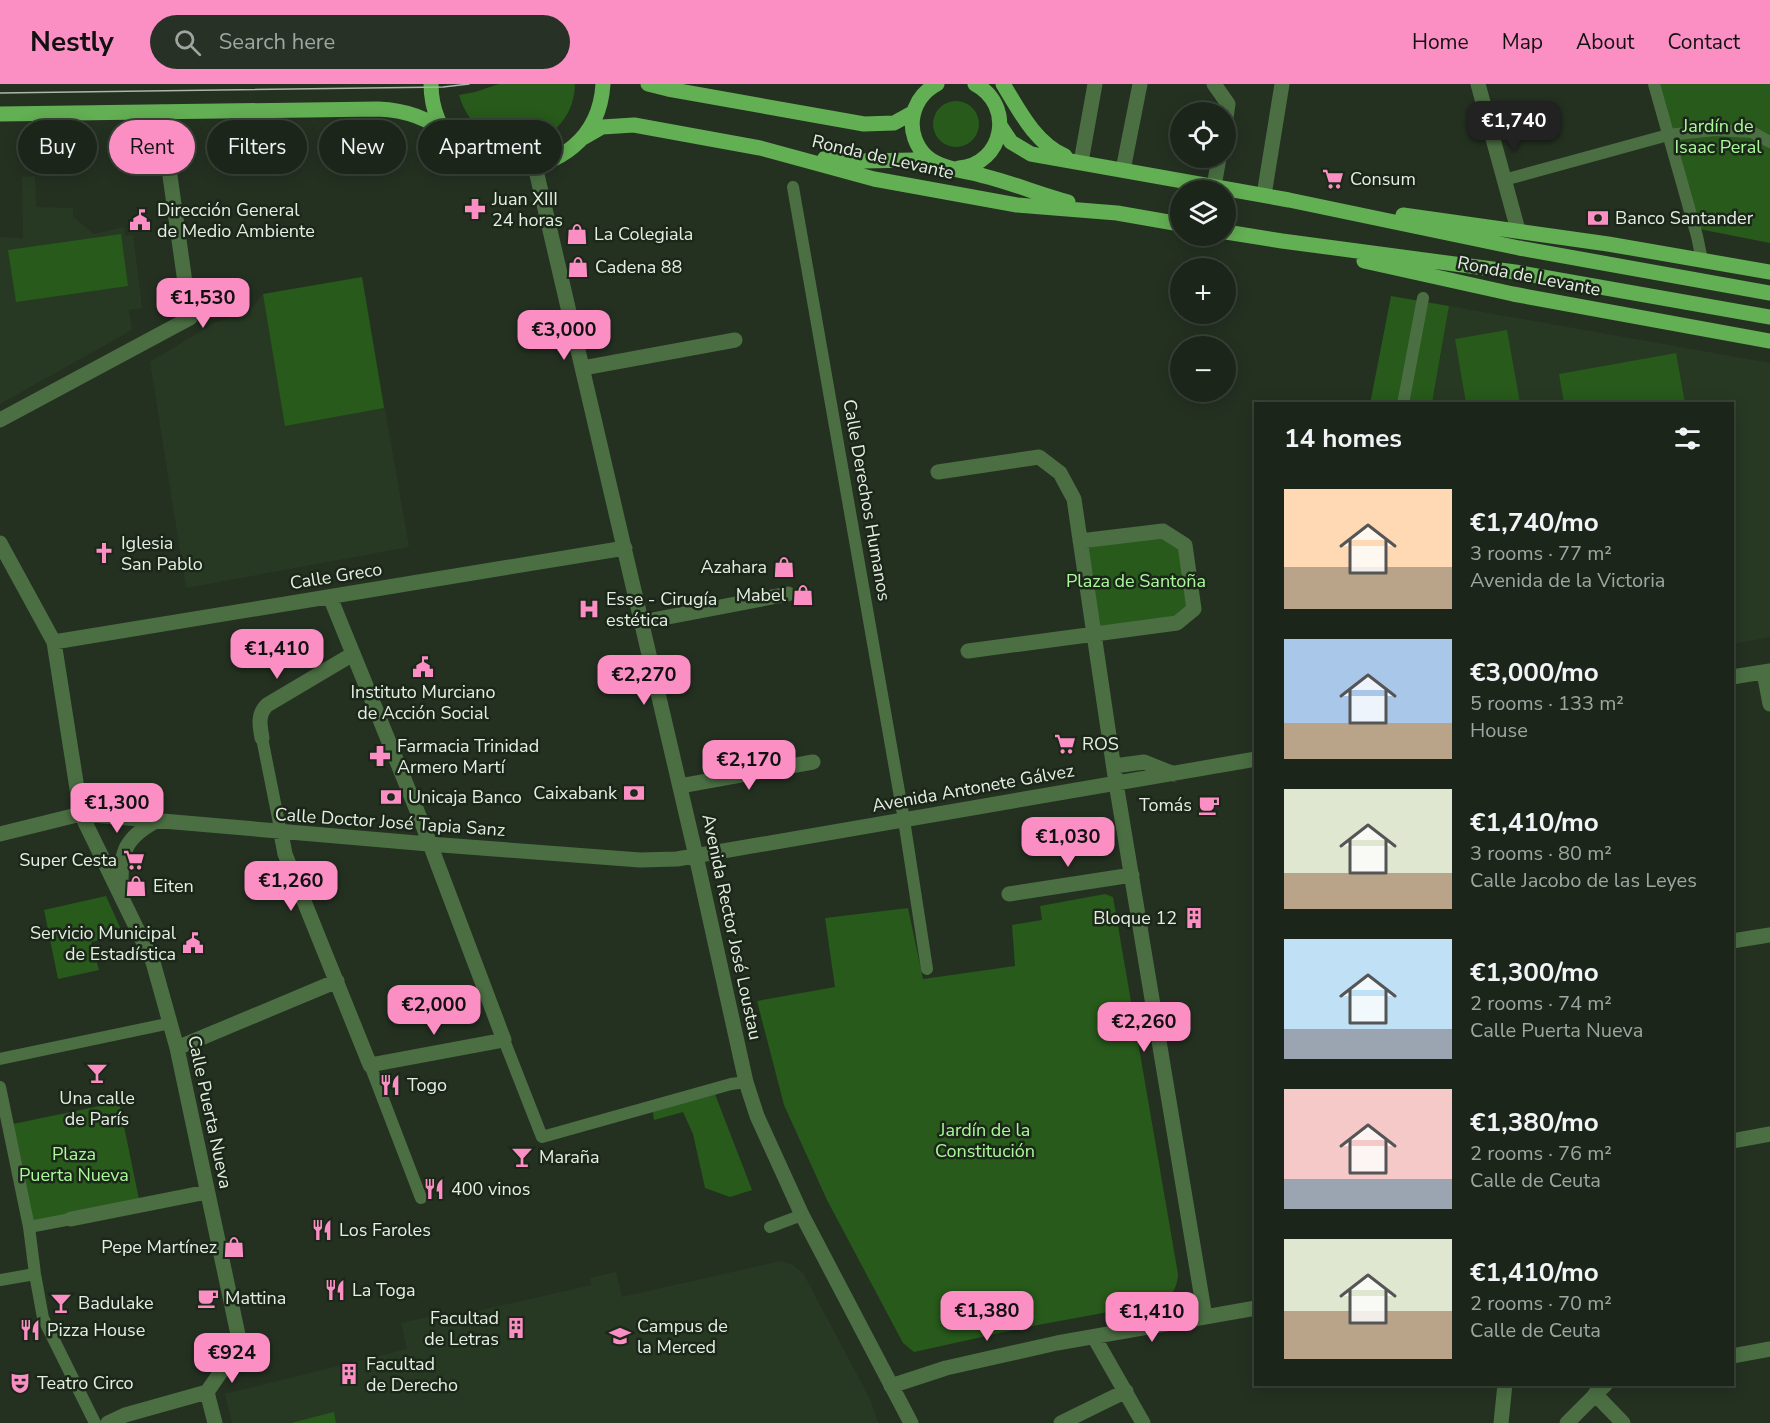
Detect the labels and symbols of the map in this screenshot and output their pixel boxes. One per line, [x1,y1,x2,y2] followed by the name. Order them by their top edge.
[1465,101,1563,152] pin: €1,740
[1674,114,1762,159] park label: Jardín de Isaac Peral
[810,129,956,185] street label: Ronda de Levante
[1321,167,1345,191] supermarket icon: Consum
[1350,167,1416,191] place label: Consum
[491,187,563,232] place label: Juan XIII 24 horas
[463,197,487,221] pharmacy icon: Juan XIII 24 horas
[157,198,315,243] place label: Dirección General de Medio Ambiente
[1586,206,1610,230] bank icon: Banco Santander
[1615,206,1754,230] place label: Banco Santander
[128,208,152,232] public building icon: Dirección General de Medio Ambiente
[565,222,589,246] shop icon: La Colegiala
[594,222,693,246] place label: La Colegiala
[1455,250,1603,302] street label: Ronda de Levante
[566,255,590,279] shop icon: Cadena 88
[595,255,682,279] place label: Cadena 88
[154,278,252,329] pin: €1,530
[515,310,613,361] pin: €3,000
[837,397,897,603] street label: Calle Derechos Humanos
[121,531,203,576] place label: Iglesia San Pablo
[92,541,116,565] church icon: Iglesia San Pablo
[700,555,767,579] place label: Azahara
[772,555,796,579] shop icon: Azahara
[288,557,384,595] street label: Calle Greco
[1066,569,1206,593] park label: Plaza de Santoña
[736,583,787,607] place label: Mabel
[791,583,815,607] shop icon: Mabel
[606,587,717,632] place label: Esse - Cirugía estética
[577,597,601,621] hospital icon: Esse - Cirugía estética
[228,629,326,680] pin: €1,410
[411,655,435,679] public building icon: Instituto Murciano de Acción Social
[595,655,693,706] pin: €2,270
[350,680,496,725] place label: Instituto Murciano de Acción Social
[1053,732,1077,756] supermarket icon: ROS
[1082,732,1119,756] place label: ROS
[397,734,539,779] place label: Farmacia Trinidad Armero Martí
[700,740,798,791] pin: €2,170
[368,744,392,768] pharmacy icon: Farmacia Trinidad Armero Martí
[870,758,1076,818] street label: Avenida Antonete Gálvez
[533,781,618,805] place label: Caixabank
[622,781,646,805] bank icon: Caixabank
[68,783,166,834] pin: €1,300
[379,785,403,809] bank icon: Unicaja Banco
[408,785,522,809] place label: Unicaja Banco
[1139,793,1192,817] place label: Tomás
[1197,793,1221,817] cafe icon: Tomás
[274,802,506,842] street label: Calle Doctor José Tapia Sanz
[696,812,768,1042] street label: Avenida Rector José Loustau
[1019,817,1117,868] pin: €1,030
[19,848,117,872] place label: Super Cesta
[122,848,146,872] supermarket icon: Super Cesta
[242,861,340,912] pin: €1,260
[124,874,148,898] shop icon: Eiten
[153,874,194,898] place label: Eiten
[1093,906,1177,930] place label: Bloque 12
[1182,906,1206,930] building icon: Bloque 12
[30,921,177,966] place label: Servicio Municipal de Estadística
[181,931,205,955] public building icon: Servicio Municipal de Estadística
[385,985,483,1036] pin: €2,000
[1095,1002,1193,1053] pin: €2,260
[182,1033,238,1191] street label: Calle Puerta Nueva
[85,1061,109,1085] bar icon: Una calle de París
[378,1073,402,1097] restaurant icon: Togo
[407,1073,447,1097] place label: Togo
[59,1086,135,1131] place label: Una calle de París
[935,1118,1035,1163] park label: Jardín de la Constitución
[19,1142,129,1187] park label: Plaza Puerta Nueva
[510,1145,534,1169] bar icon: Maraña
[539,1145,600,1169] place label: Maraña
[422,1177,446,1201] restaurant icon: 400 vinos
[451,1177,530,1201] place label: 400 vinos
[310,1218,334,1242] restaurant icon: Los Faroles
[339,1218,431,1242] place label: Los Faroles
[101,1235,217,1259] place label: Pepe Martínez
[222,1235,246,1259] shop icon: Pepe Martínez
[323,1278,347,1302] restaurant icon: La Toga
[352,1278,416,1302] place label: La Toga
[196,1286,220,1310] cafe icon: Mattina
[225,1286,286,1310] place label: Mattina
[49,1291,73,1315] bar icon: Badulake
[78,1291,154,1315] place label: Badulake
[938,1291,1036,1342] pin: €1,380
[1103,1292,1201,1343] pin: €1,410
[424,1306,499,1351] place label: Facultad de Letras
[637,1314,728,1359] place label: Campus de la Merced
[504,1316,528,1340] building icon: Facultad de Letras
[18,1318,42,1342] restaurant icon: Pizza House
[47,1318,145,1342] place label: Pizza House
[608,1324,632,1348] school or university icon: Campus de la Merced
[196,1333,268,1384] pin: €924
[366,1352,458,1397] place label: Facultad de Derecho
[337,1362,361,1386] building icon: Facultad de Derecho
[8,1371,32,1395] theatre icon: Teatro Circo
[37,1371,134,1395] place label: Teatro Circo

